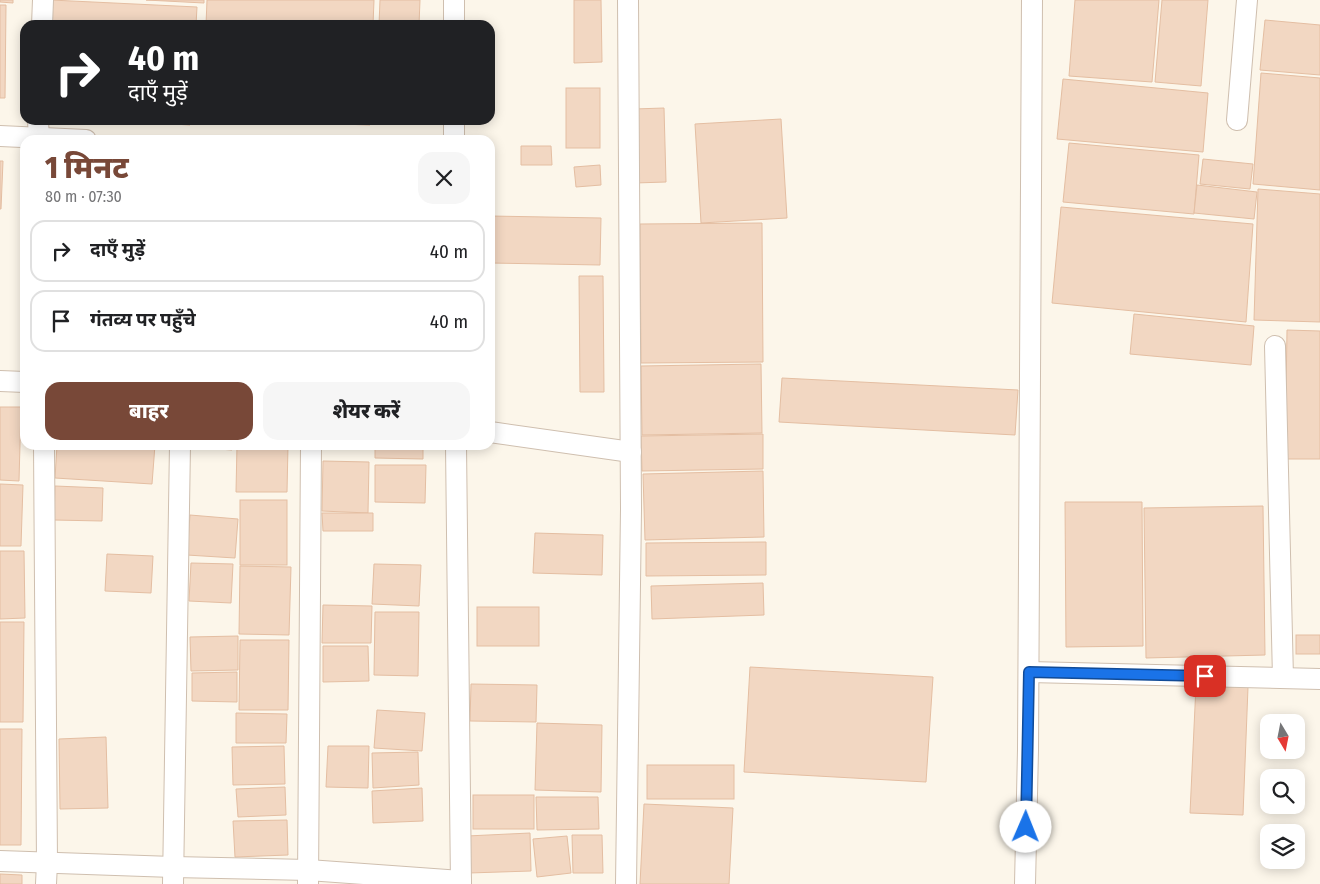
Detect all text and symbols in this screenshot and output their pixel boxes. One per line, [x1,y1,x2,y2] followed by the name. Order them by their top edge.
[128,37,199,79] text: 40 m
[45,40,110,105] icon: right
[128,79,188,106] text: दाएँ मुड़ें
[45,150,129,186] text: 1 मिनट
[418,152,470,204] button: close
[45,187,122,206] text: 80 m · 07:30
[47,237,75,265] icon: right
[90,238,145,261] text: दाएँ मुड़ें
[430,240,468,263] text: 40 m
[47,307,75,335] icon: arrive
[90,308,196,331] text: गंतव्य पर पहुँचे
[430,310,468,333] text: 40 m
[45,382,253,440] button: बाहर
[263,382,470,440] button: शेयर करें
[1184,655,1226,697] pin
[1191,662,1219,690] icon: arrive
[1260,714,1305,759] north arrow
[1260,714,1305,869] map controls
[1260,769,1305,814] button: search
[999,800,1051,852] position arrow
[1260,824,1305,869] button: layers

